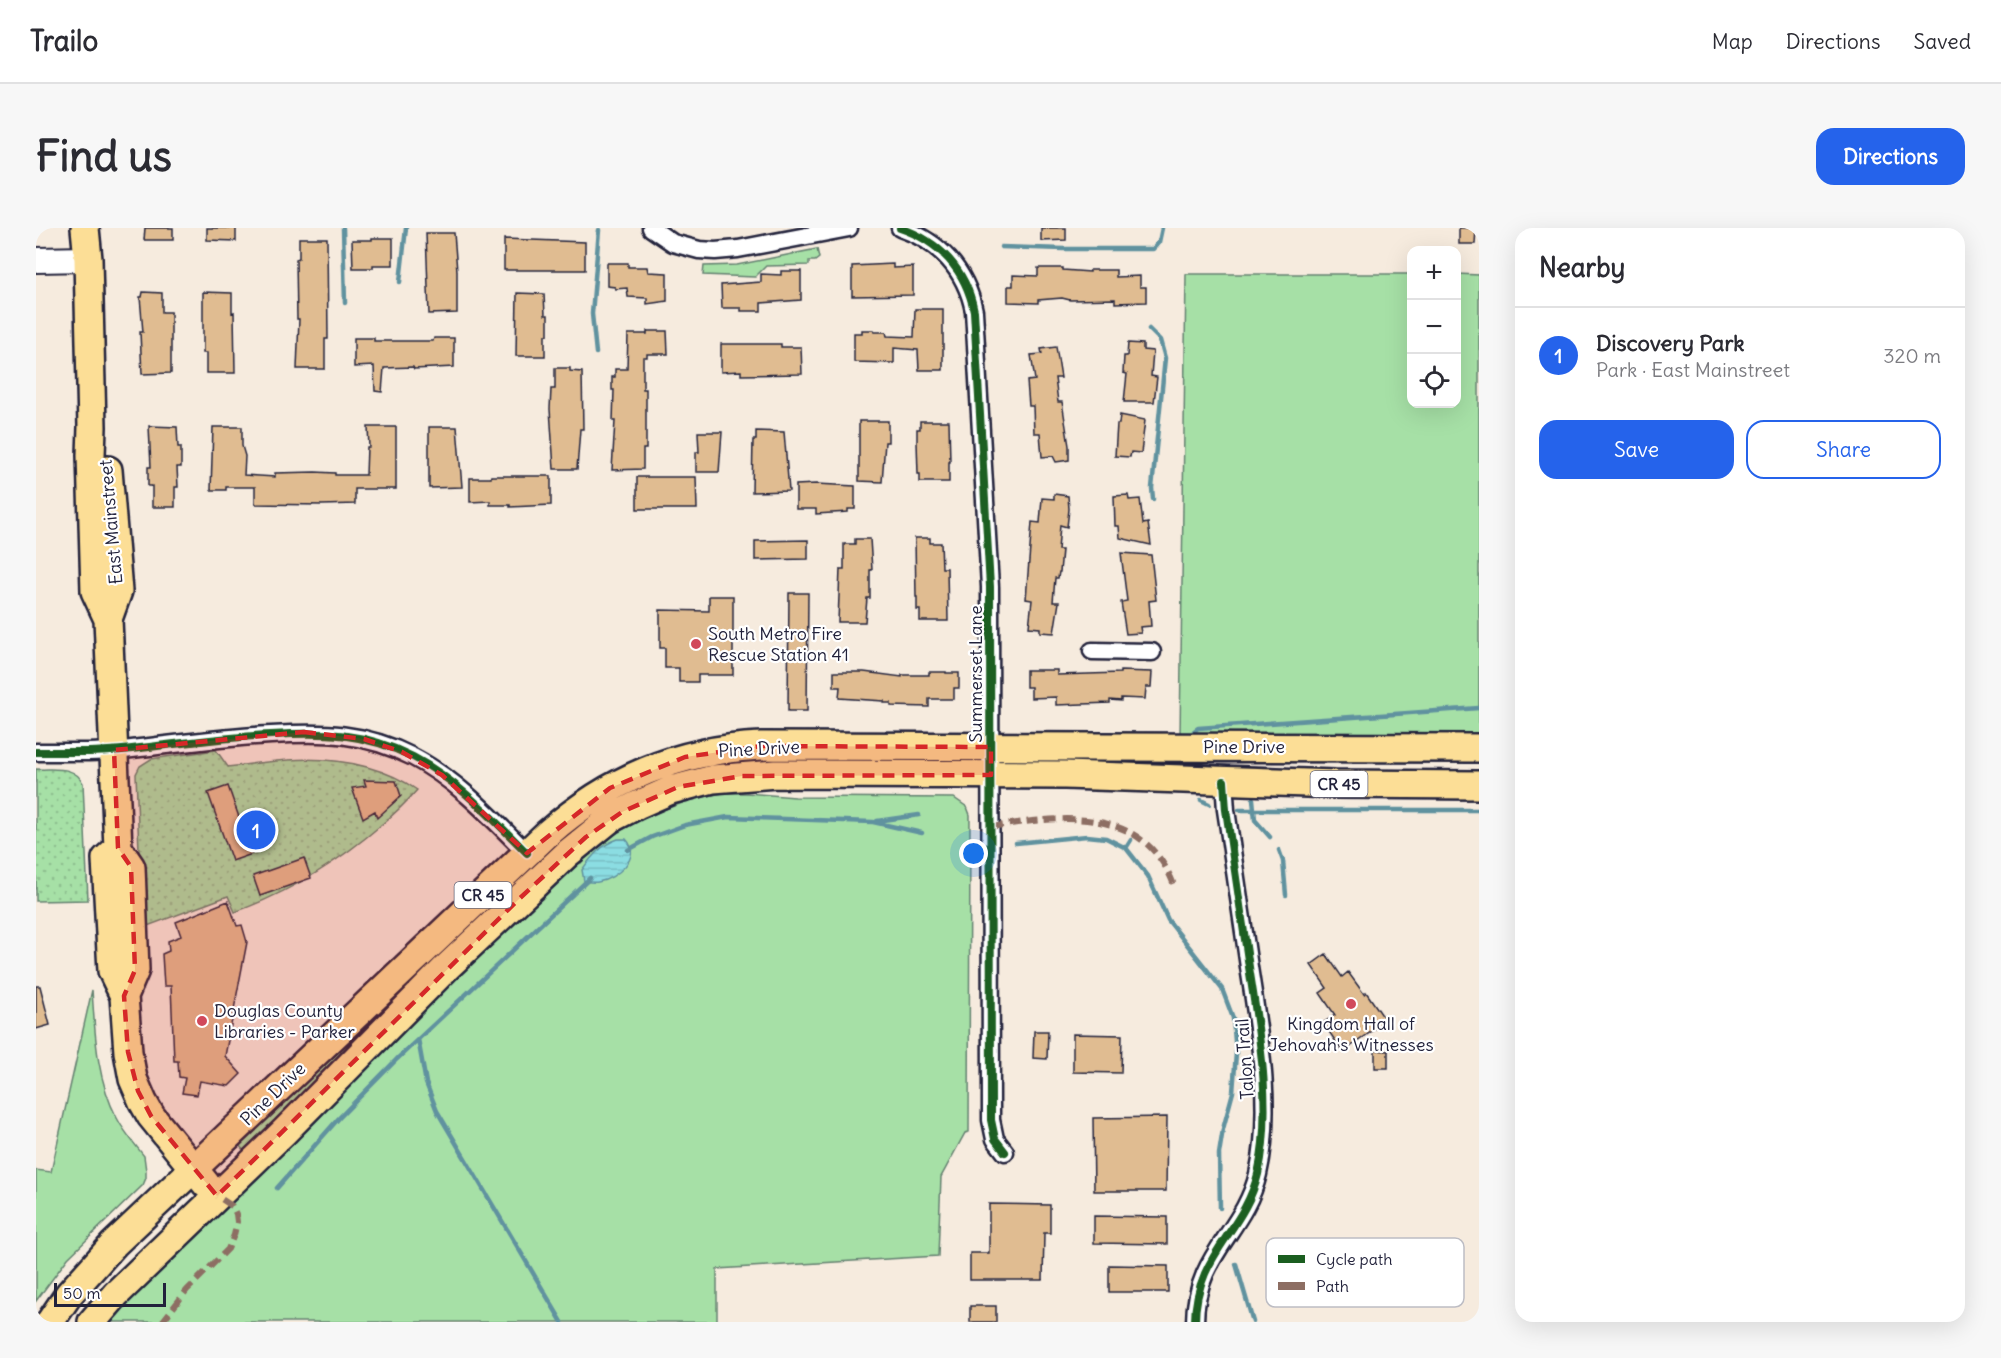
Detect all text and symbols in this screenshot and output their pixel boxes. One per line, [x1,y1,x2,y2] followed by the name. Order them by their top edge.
[30,23,98,59] text: Trailo
[1712,28,1753,55] text: Map
[1786,28,1880,55] text: Directions
[1913,28,1971,55] text: Saved
[1816,128,1965,185] button: Directions
[36,130,172,182] text: Find us
[1407,246,1461,408] map controls
[1407,246,1461,300] button: +
[1539,251,1625,284] text: Nearby
[1407,300,1461,354] button: −
[1596,329,1745,357] text: Discovery Park
[1555,343,1562,368] text: 1
[1883,343,1941,368] text: 320 m
[1407,354,1461,408] button: locate
[1596,357,1790,382] text: Park · East Mainstreet
[1539,420,1734,479] button: Save
[1746,420,1941,479] button: Share
[94,459,127,585] street label: East Mainstreet
[964,605,987,743] street label: Summerset Lane
[708,622,849,666] place label: South Metro Fire Rescue Station 41
[689,637,703,651] marker: South Metro Fire Rescue Station 41
[718,735,800,762] street label: Pine Drive
[1203,735,1285,758] street label: Pine Drive
[1310,771,1368,797] road number: CR 45
[236,808,276,852] pin: 1
[959,839,988,868] your location
[454,882,512,908] road number: CR 45
[1344,997,1358,1011] marker: Kingdom Hall of Jehovah's Witnesses
[214,999,355,1043] place label: Douglas County Libraries - Parker
[1268,1012,1434,1056] place label: Kingdom Hall of Jehovah's Witnesses
[195,1014,209,1028] marker: Douglas County Libraries - Parker
[1230,1018,1259,1100] street label: Talon Trail
[235,1057,310,1130] street label: Pine Drive
[1266,1238,1464,1307] legend
[1316,1249,1392,1269] text: Cycle path
[1316,1276,1349,1296] text: Path
[54,1280,166,1308] scale bar
[63,1283,101,1303] text: 50 m

